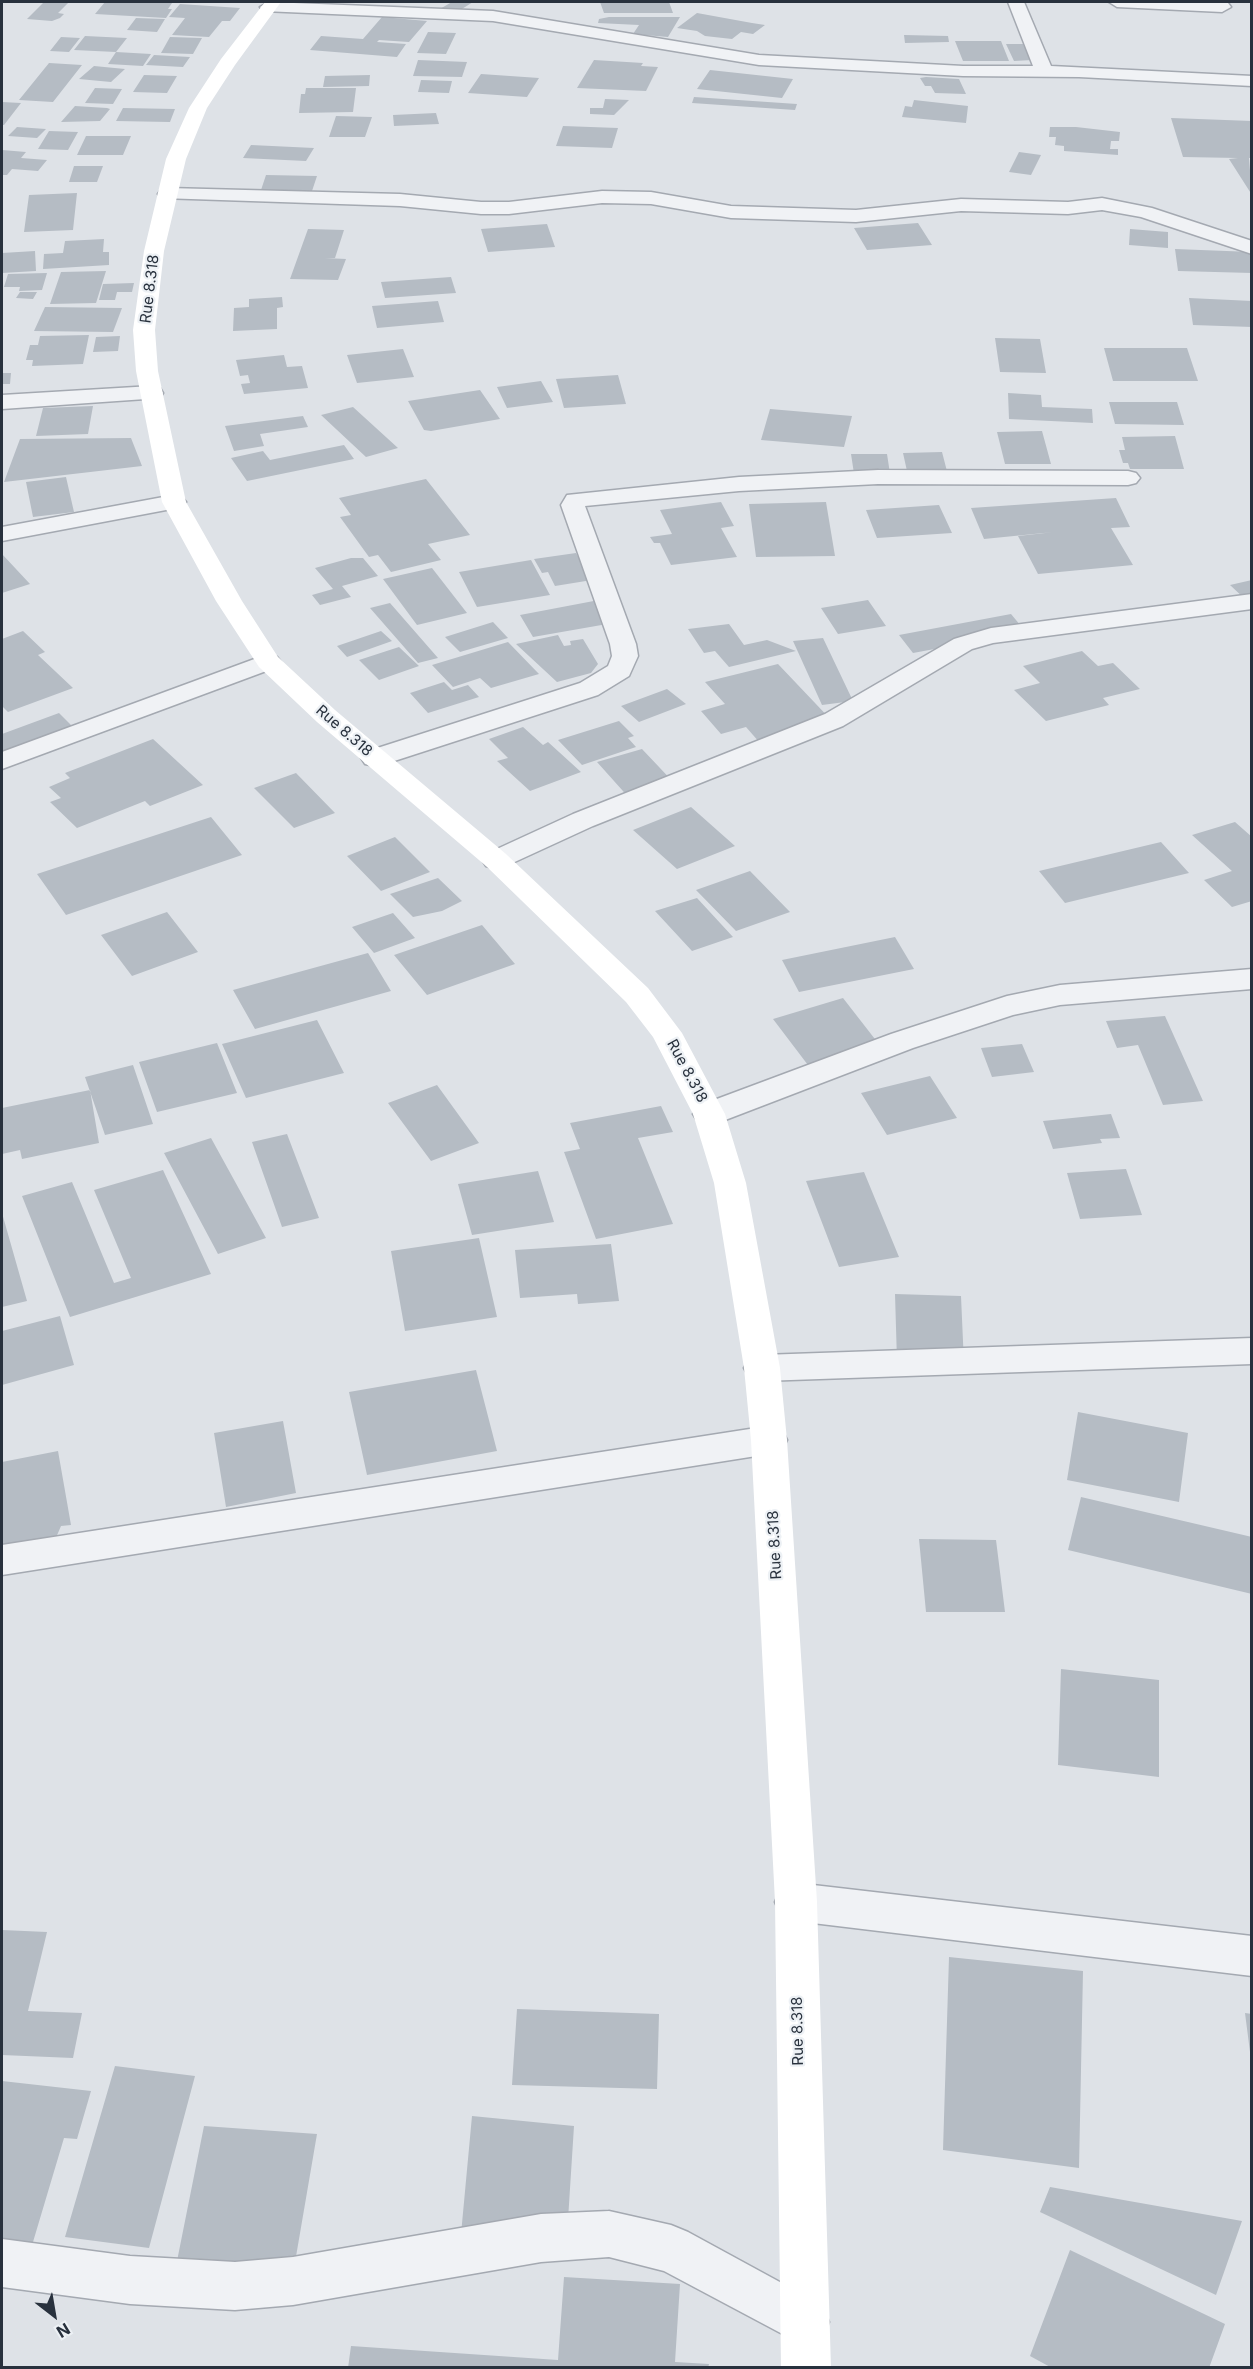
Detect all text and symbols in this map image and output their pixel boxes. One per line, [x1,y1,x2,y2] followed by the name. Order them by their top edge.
[137,254,163,324] street label: Rue 8.318
[312,702,376,760] street label: Rue 8.318
[663,1036,711,1106] street label: Rue 8.318
[764,1510,786,1580] street label: Rue 8.318
[788,1996,808,2066] street label: Rue 8.318
[24,2285,84,2345] north arrow
[53,2319,74,2342] text: N

